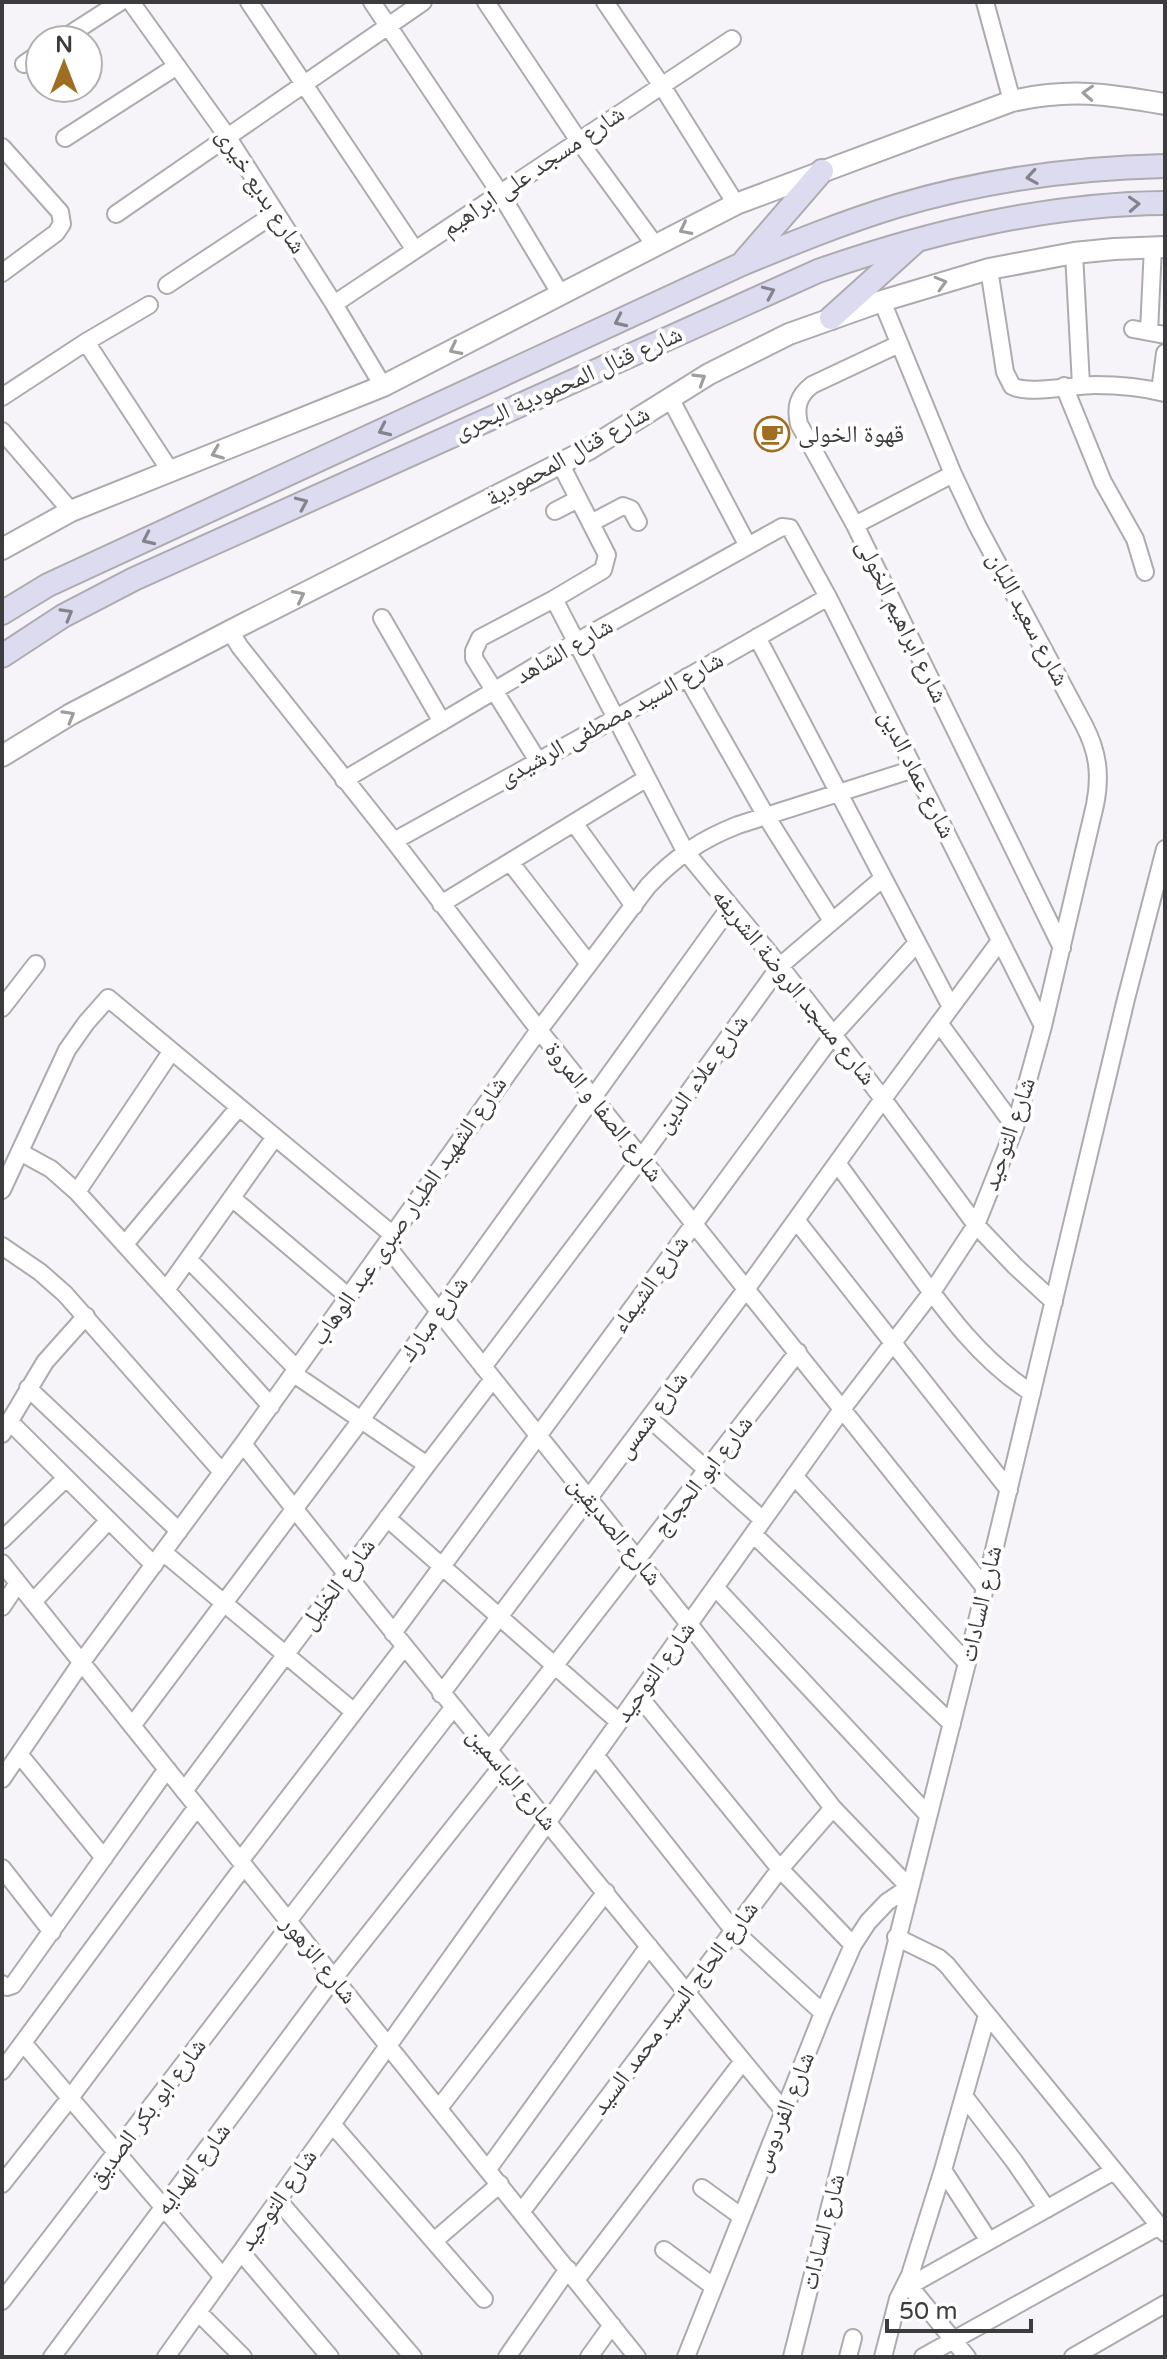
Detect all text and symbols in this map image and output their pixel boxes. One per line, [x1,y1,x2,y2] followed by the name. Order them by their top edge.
[24,24,104,104] north arrow
[55,32,73,58] text: N
[1081,85,1094,102] one-way arrow
[436,99,630,244] street label: شارع مسجد على ابراهيم
[210,123,312,259] street label: شارع بديع خيرى
[1025,168,1038,185] one-way arrow
[1128,196,1141,213] one-way arrow
[679,220,694,235] one-way arrow
[933,276,947,292] one-way arrow
[760,286,775,302] one-way arrow
[614,311,628,327] one-way arrow
[449,320,687,446] street label: شارع قنال المحمودية البحرى
[448,339,463,355] one-way arrow
[691,374,706,389] one-way arrow
[481,399,655,513] street label: شارع قنال المحمودية
[753,415,791,453] cafe icon: قهوة الخولى
[378,420,392,436] one-way arrow
[798,420,904,449] place label: قهوة الخولى
[211,443,225,460] one-way arrow
[294,497,309,513] one-way arrow
[142,529,156,545] one-way arrow
[849,534,954,708] street label: شارع ابراهيم الخولى
[981,547,1075,691] street label: شارع سعيد اللبان
[291,590,306,605] one-way arrow
[59,608,73,624] one-way arrow
[510,611,618,691] street label: شارع الشاهد
[493,645,729,793] street label: شارع السيد مصطفى الرشيدى
[872,705,962,843] street label: شارع عماد الدين
[60,710,75,726] one-way arrow
[706,883,882,1091] street label: شارع مسجد الروضة الشريفه
[649,1009,755,1139] street label: شارع علاء الدين
[539,1036,669,1188] street label: شارع الصفا و المروة
[305,1071,513,1351] street label: شارع الشهيد الطيار صبرى عبد الوهاب
[976,1074,1042,1194] street label: شارع التوحيد
[605,1229,695,1339] street label: شارع الشيماء
[393,1271,475,1367] street label: شارع مبارك
[610,1366,694,1464] street label: شارع شمس
[647,1410,759,1542] street label: شارع ابو الحجاج
[562,1470,668,1592] street label: شارع الصديقين
[294,1532,382,1636] street label: شارع الخليل
[954,1543,1008,1665] street label: شارع السادات
[609,1616,701,1728] street label: شارع التوحيد
[460,1722,564,1836] street label: شارع الياسمين
[585,1895,765,2121] street label: شارع الحاج السيد محمد السيد
[274,1909,363,2010] street label: شارع الزهور
[81,2033,213,2193] street label: شارع ابو بكر الصديق
[747,2048,821,2176] street label: شارع الفردوس
[149,2117,237,2221] street label: شارع الهدايه
[232,2143,324,2257] street label: شارع التوحيد
[795,2171,851,2293] street label: شارع السادات
[887,2283,1031,2333] scale bar
[899,2297,957,2326] text: 50 m

